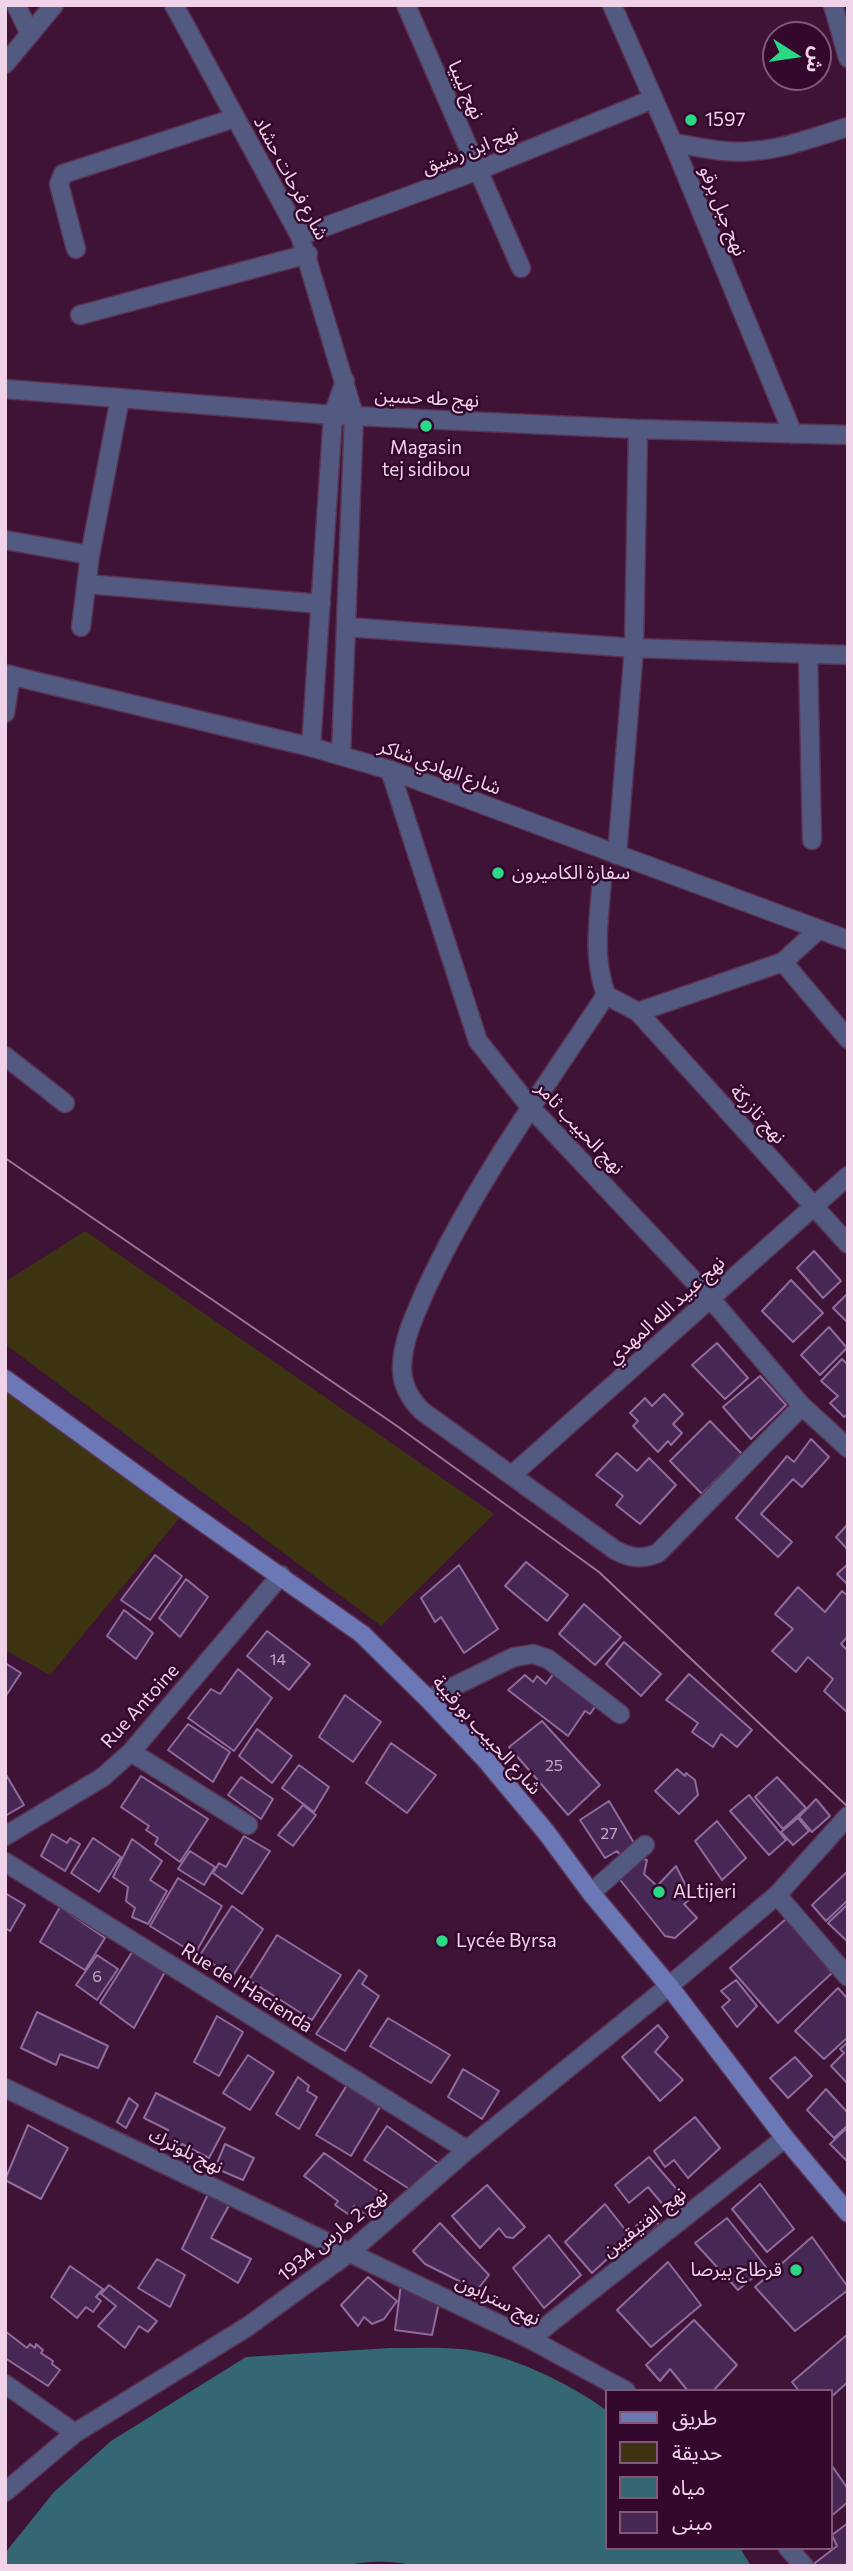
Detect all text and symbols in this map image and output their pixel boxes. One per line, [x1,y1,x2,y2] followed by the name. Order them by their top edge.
[762,21,832,91] north arrow
[802,45,830,75] text: ش
[443,57,489,123] street label: نهج ليبيا
[705,109,746,131] place label: 1597
[249,112,333,244] street label: شارع فرحات حشاد
[683,112,699,128] marker: 1597
[418,121,522,179] street label: نهج ابن رشيق
[695,162,751,260] street label: نهج جبل برقو
[374,384,480,412] street label: نهج طه حسين
[418,418,434,434] marker: Magasin tej sidibou
[382,437,470,481] place label: Magasin tej sidibou
[376,734,504,800] street label: شارع الهادي شاكر
[512,862,630,884] place label: سفارة الكاميرون
[490,865,506,881] marker: سفارة الكاميرون
[531,1077,629,1179] street label: نهج الحبيب ثامر
[725,1080,791,1148] street label: نهج تازركة
[603,1251,729,1369] street label: نهج عبيد الله المهدي
[270,1650,286,1670] house number: 14
[96,1659,184,1753] street label: Rue Antoine
[428,1671,546,1799] street label: شارع الحبيب بورقيبة
[545,1756,563,1776] house number: 25
[600,1824,618,1844] house number: 27
[673,1881,736,1903] place label: ALtijeri
[651,1884,667,1900] marker: ALtijeri
[456,1930,557,1952] place label: Lycée Byrsa
[434,1933,450,1949] marker: Lycée Byrsa
[177,1938,317,2038] street label: Rue de l'Hacienda
[92,1967,102,1987] house number: 6
[145,2123,227,2179] street label: نهج بلوترك
[597,2182,691,2262] street label: نهج الفنيقيين
[273,2184,393,2286] street label: نهج 2 مارس 1934
[691,2259,782,2281] place label: قرطاج بيرصا
[788,2262,804,2278] marker: قرطاج بيرصا
[452,2270,544,2330] street label: نهج سترابون
[604,2389,832,2550] legend
[672,2404,717,2429] text: طريق
[672,2439,722,2464] text: حديقة
[672,2474,705,2499] text: مياه
[672,2509,713,2534] text: مبنى

